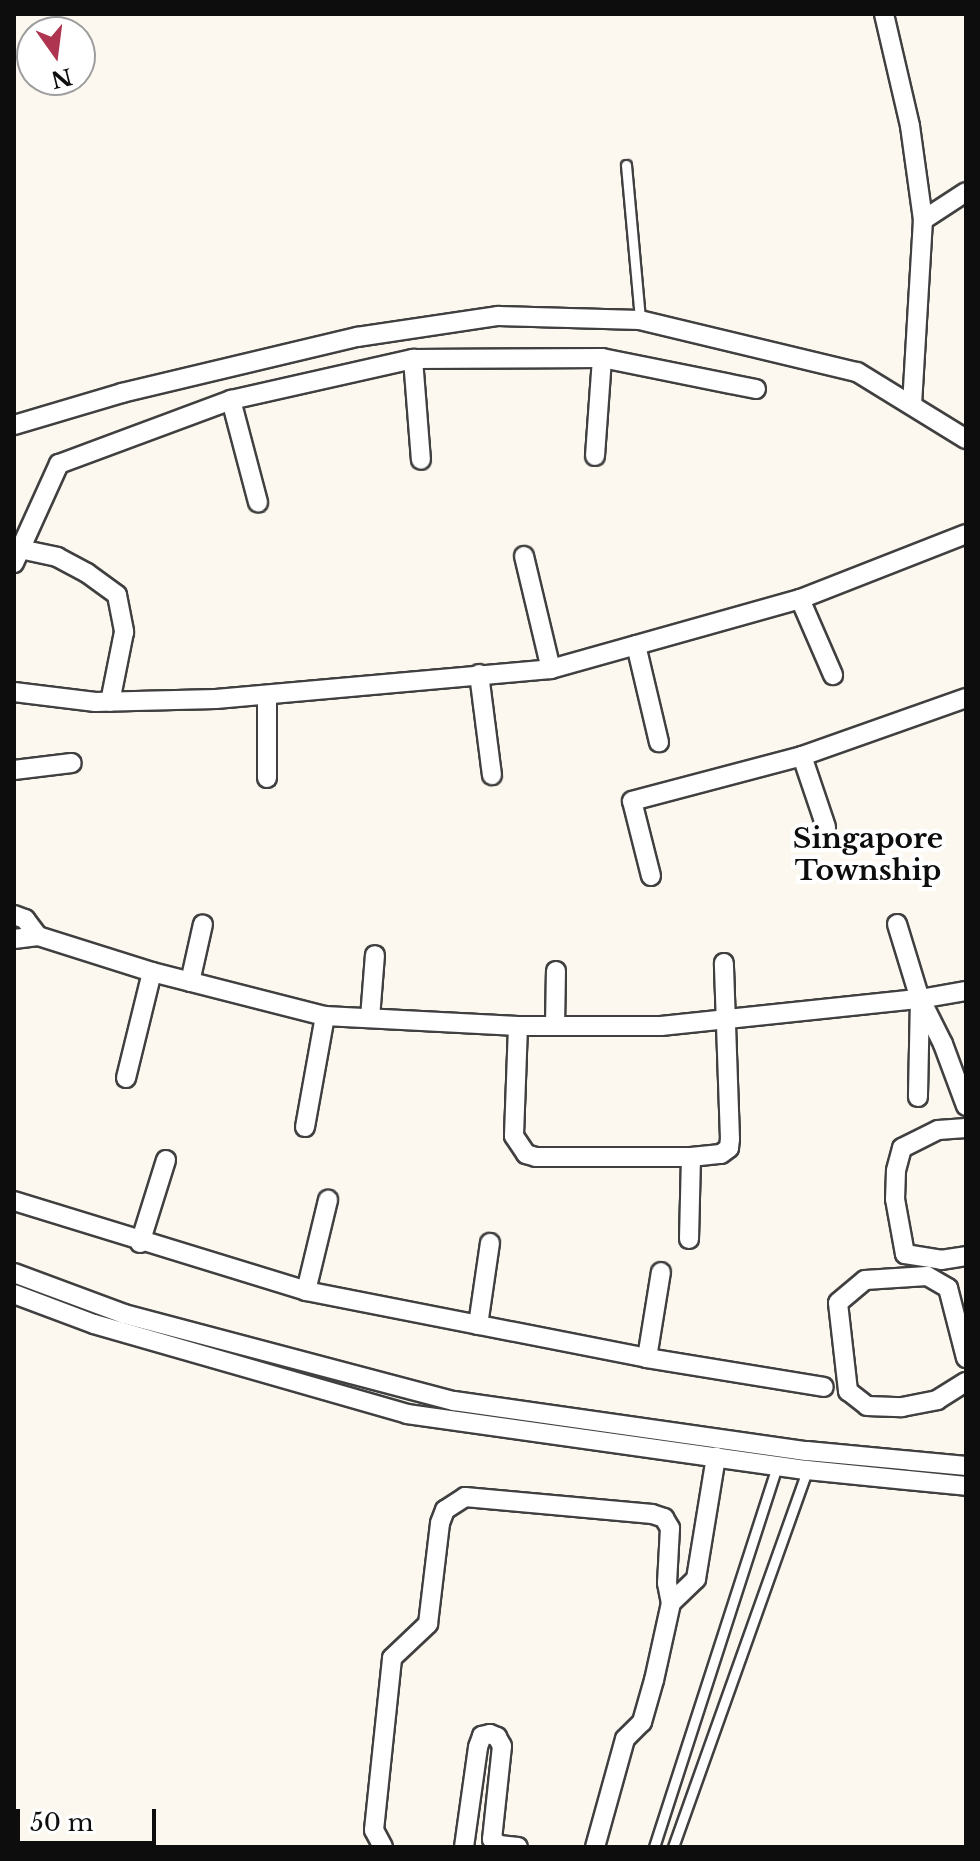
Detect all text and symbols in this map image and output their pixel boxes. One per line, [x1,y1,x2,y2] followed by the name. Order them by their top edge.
[16,16,96,96] north arrow
[48,62,75,93] text: N
[793,822,943,888] district label: Singapore Township
[20,1793,160,1843] scale bar
[30,1808,93,1837] text: 50 m

